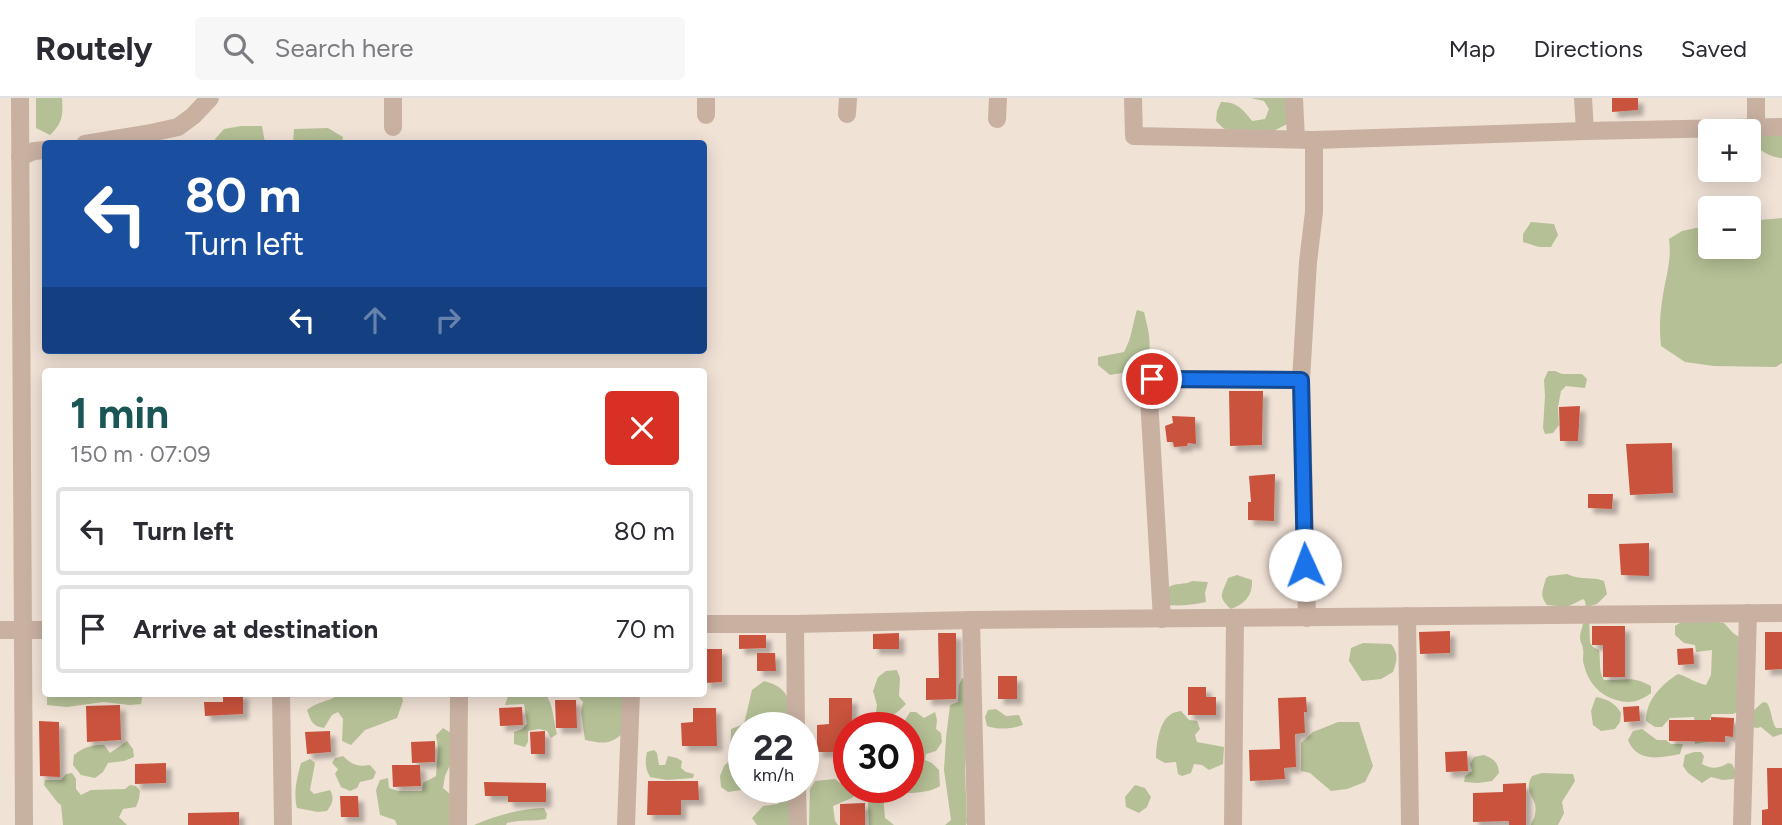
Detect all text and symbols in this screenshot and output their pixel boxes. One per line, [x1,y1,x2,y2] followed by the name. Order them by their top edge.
[195,17,685,80] search box
[35,29,153,68] text: Routely
[219,29,257,67] icon: search
[275,32,414,64] text: Search here
[1449,34,1495,63] text: Map
[1533,34,1643,63] text: Directions
[1681,34,1747,63] text: Saved
[1698,119,1761,259] map controls
[1698,119,1761,182] button: +
[185,165,301,224] text: 80 m
[70,168,161,259] icon: left
[1698,196,1761,259] button: −
[185,225,304,263] text: Turn left
[283,301,321,339] icon: left
[356,301,394,339] icon: ahead
[429,301,467,339] icon: right
[1122,349,1182,409] pin
[1133,360,1171,398] icon: arrive
[70,388,169,439] text: 1 min
[605,391,679,465] button: close
[70,440,211,468] text: 150 m · 07:09
[74,512,112,550] icon: left
[133,515,234,547] text: Turn left
[614,515,675,547] text: 80 m
[1268,528,1342,602] position arrow
[74,610,112,648] icon: arrive
[133,613,378,645] text: Arrive at destination
[616,613,675,645] text: 70 m
[833,712,924,803] speed limit sign: 30
[753,727,794,769] text: 22
[753,764,794,786] text: km/h

